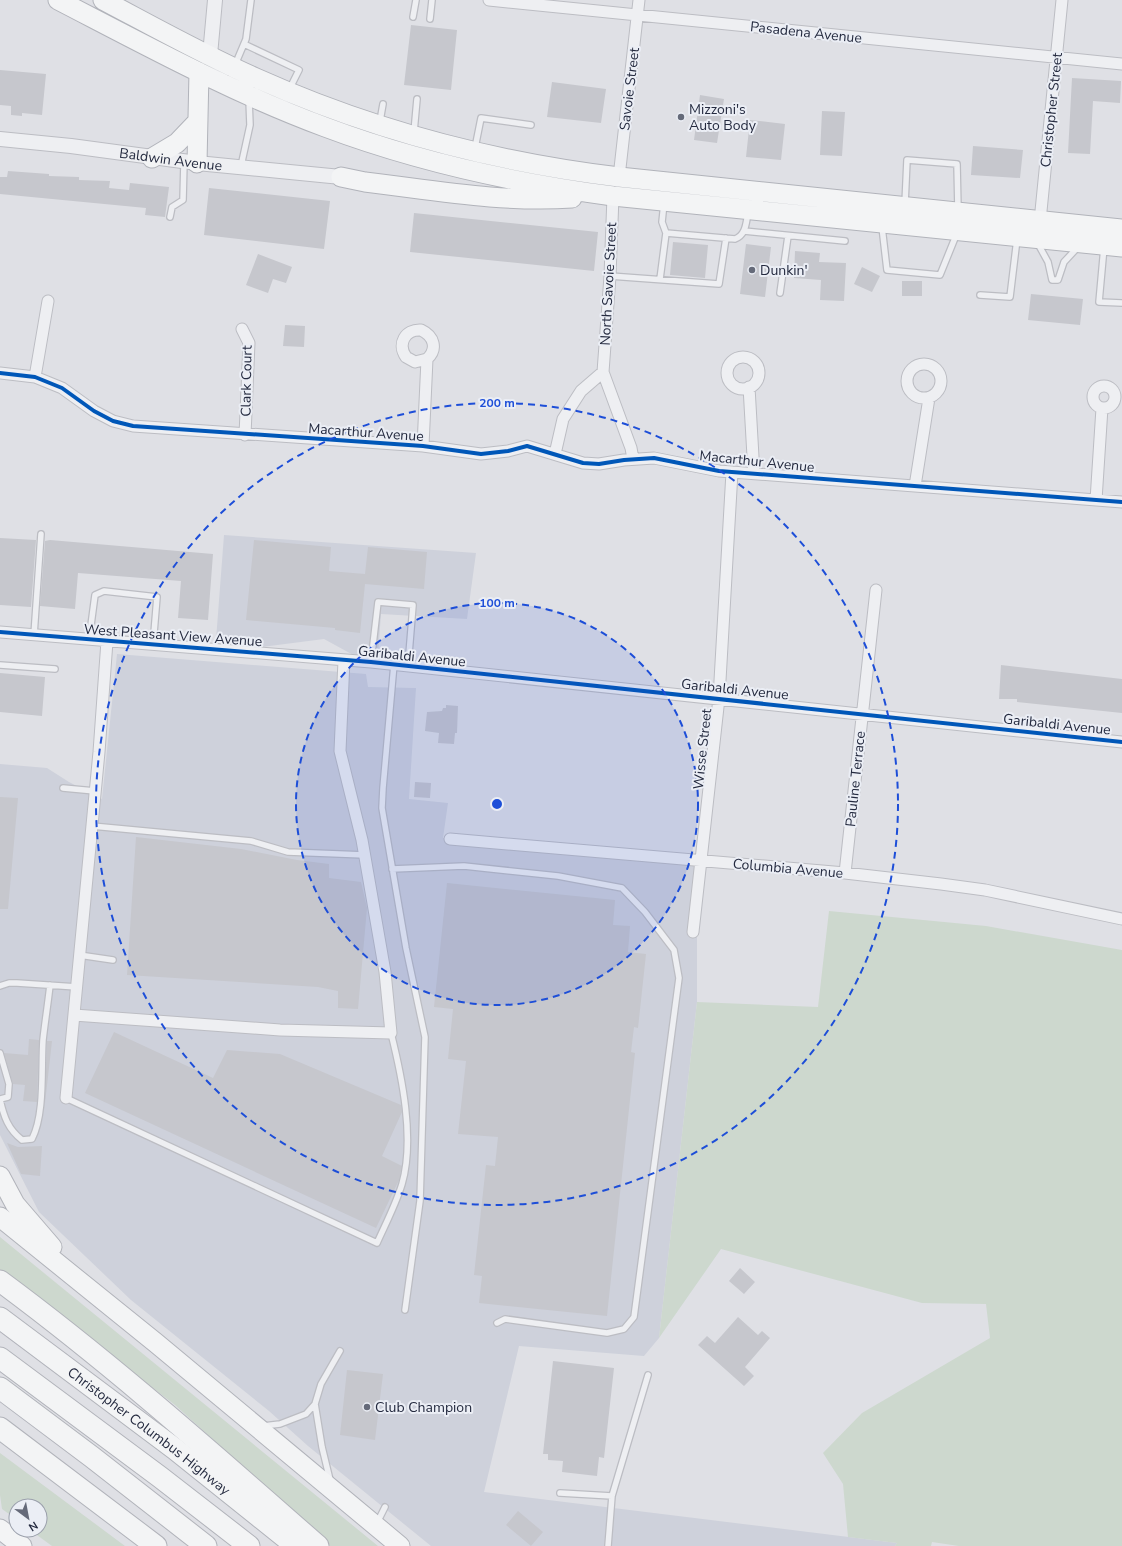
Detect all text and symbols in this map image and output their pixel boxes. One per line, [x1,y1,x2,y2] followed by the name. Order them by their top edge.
[749,17,863,48] street label: Pasadena Avenue
[615,46,644,132] street label: Savoie Street
[1036,52,1067,168] street label: Christopher Street
[689,100,757,135] place label: Mizzoni's Auto Body
[676,112,686,122] marker: Mizzoni's Auto Body
[118,144,223,175] street label: Baldwin Avenue
[596,222,621,346] street label: North Savoie Street
[760,261,808,280] place label: Dunkin'
[747,265,757,275] marker: Dunkin'
[236,345,257,417] street label: Clark Court
[479,395,515,411] text: 200 m
[308,419,424,446] street label: Macarthur Avenue
[698,446,815,477] street label: Macarthur Avenue
[479,595,515,611] text: 100 m
[83,620,263,651] street label: West Pleasant View Avenue
[357,641,467,672] street label: Garibaldi Avenue
[680,674,790,705] street label: Garibaldi Avenue
[689,707,716,791] street label: Wisse Street
[1002,709,1112,740] street label: Garibaldi Avenue
[841,730,870,828] street label: Pauline Terrace
[490,797,504,811] centre of rings
[732,854,844,883] street label: Columbia Avenue
[63,1363,235,1500] street label: Christopher Columbus Highway
[375,1398,472,1417] place label: Club Champion
[362,1402,372,1412] marker: Club Champion
[8,1498,48,1538] north arrow
[26,1518,41,1535] text: N

